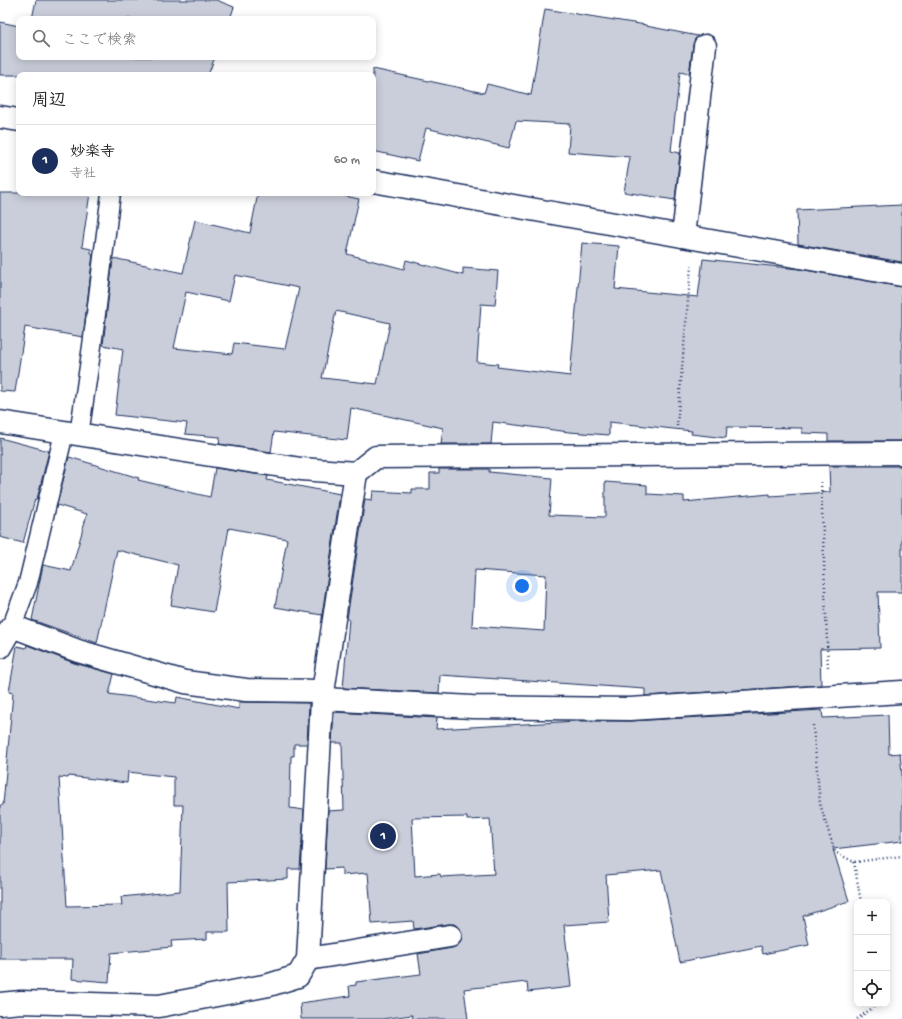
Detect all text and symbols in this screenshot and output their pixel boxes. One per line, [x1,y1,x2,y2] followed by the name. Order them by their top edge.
[16,16,376,60] search box
[30,27,52,49] icon: search
[62,32,137,50] text: ここで検索
[32,92,66,112] text: 周辺
[70,144,115,162] text: 妙楽寺
[42,153,48,168] text: 1
[334,153,360,168] text: 60 m
[70,167,96,182] text: 寺社
[512,576,532,596] your location
[370,821,396,851] pin: 1
[854,899,890,1007] map controls
[854,899,890,935] button: +
[854,935,890,971] button: −
[854,971,890,1007] button: locate

